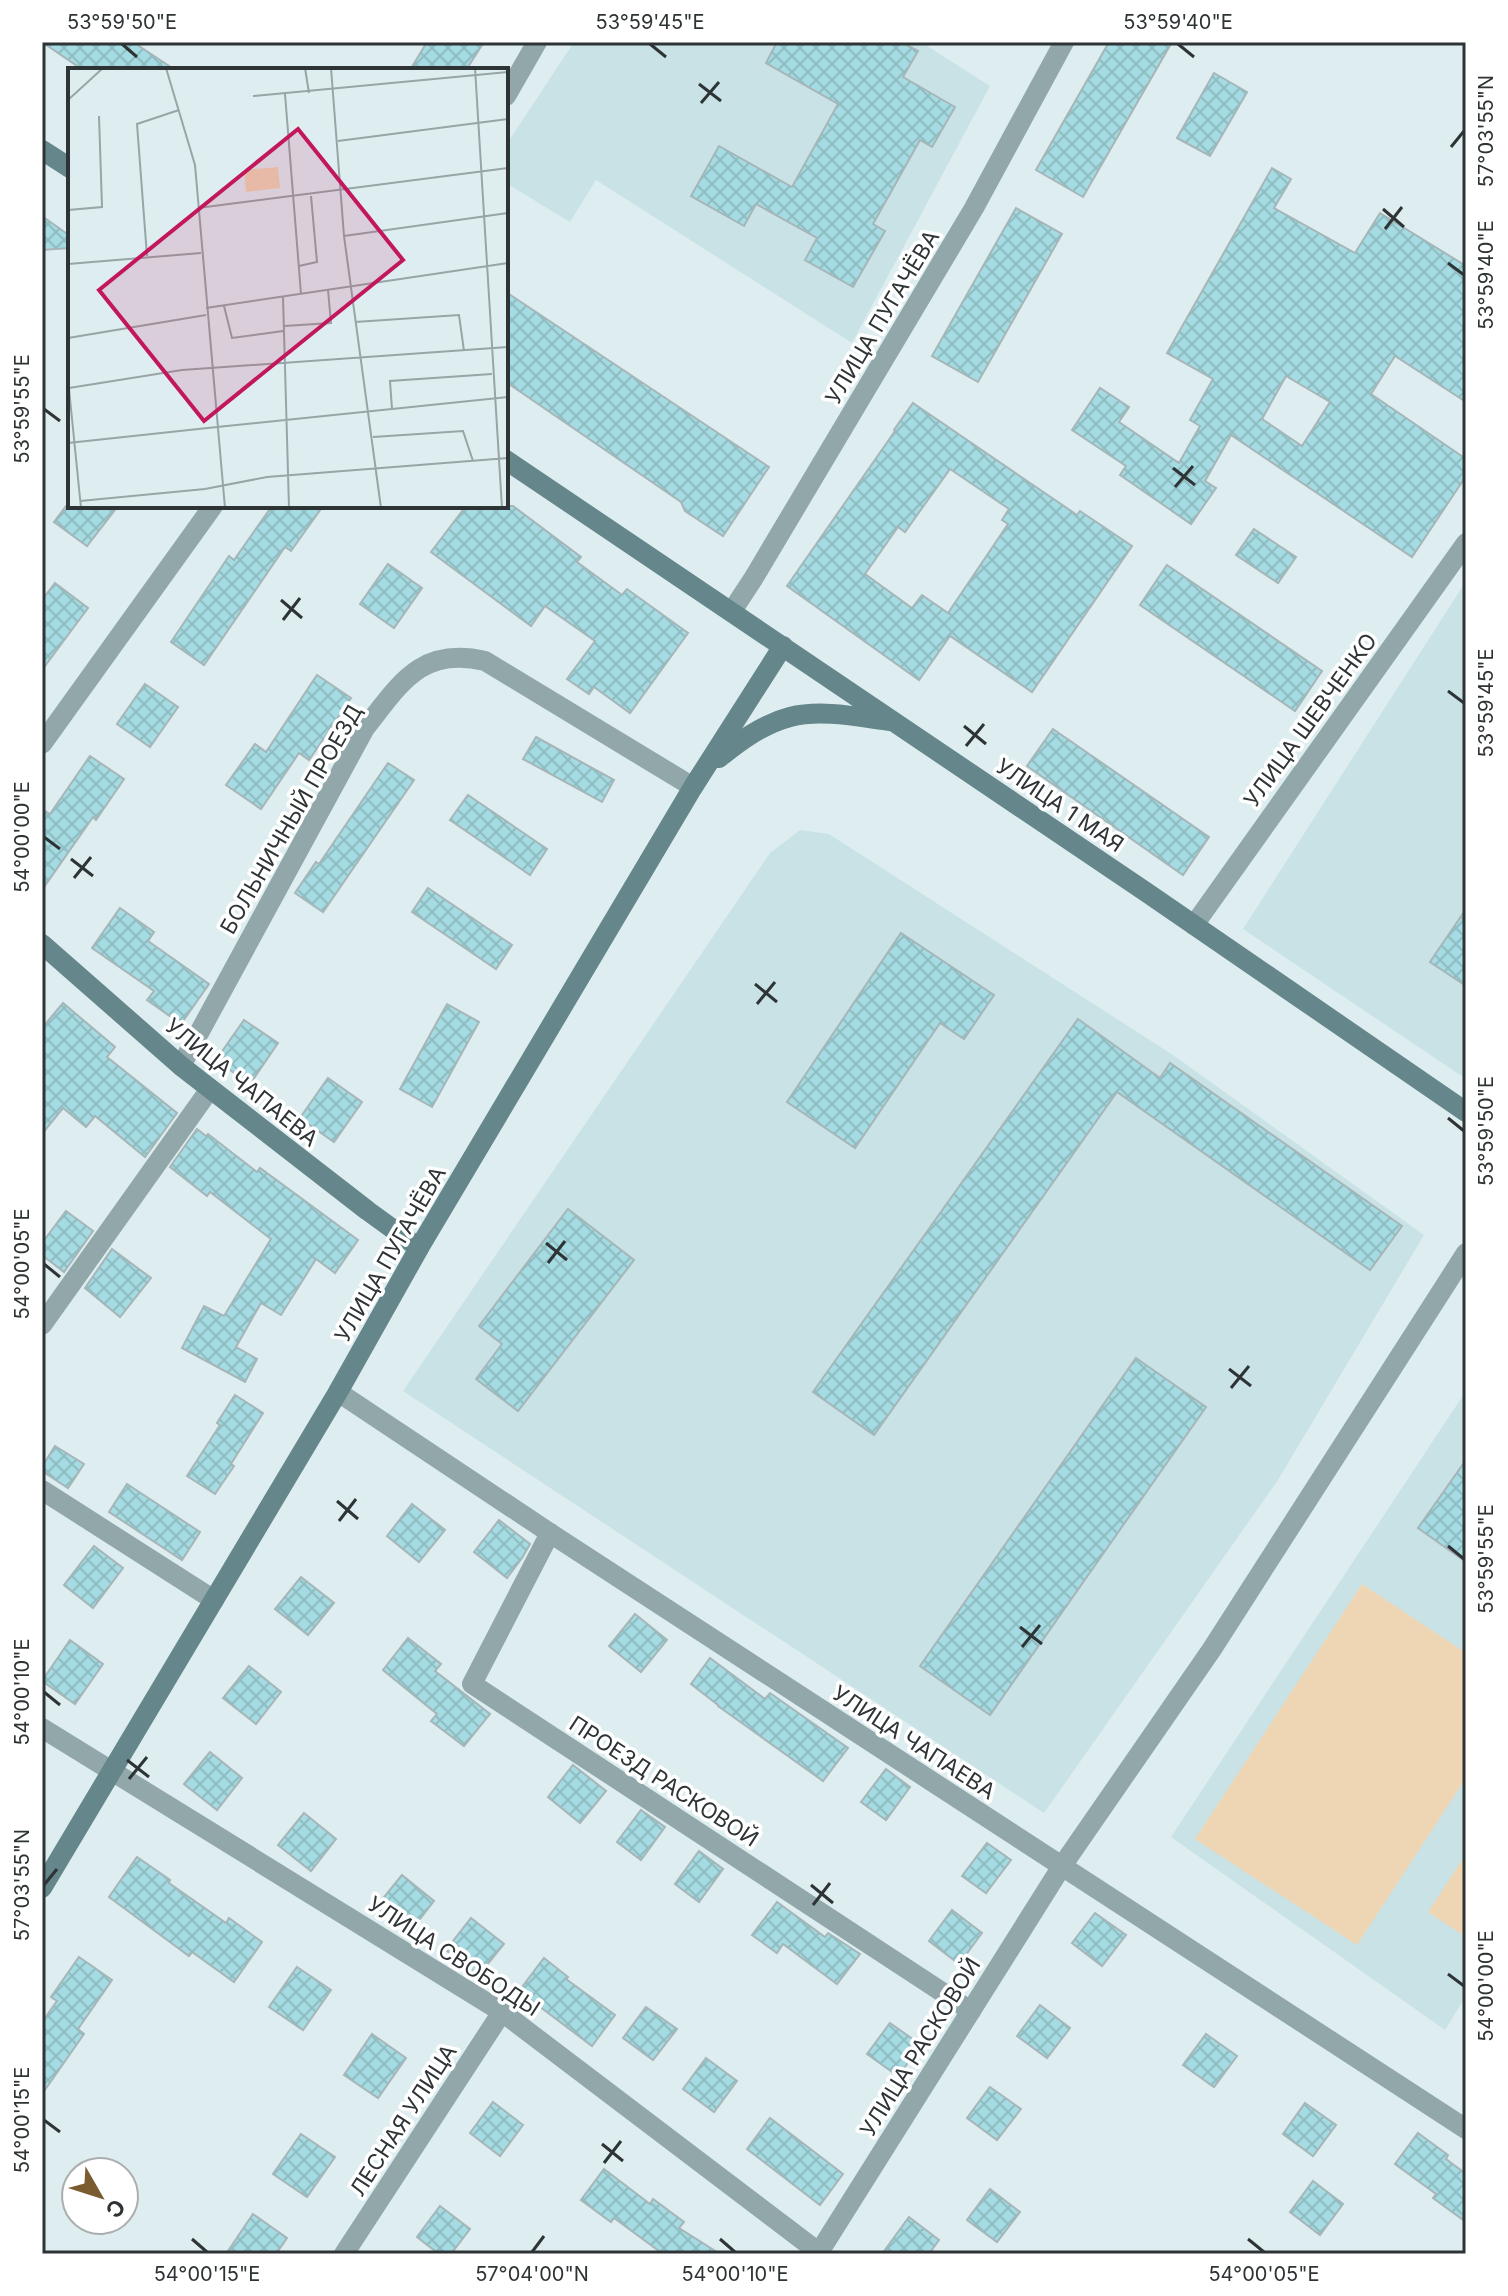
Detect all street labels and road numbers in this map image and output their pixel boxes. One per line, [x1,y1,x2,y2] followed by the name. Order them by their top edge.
[820,225,944,409] street label: УЛИЦА ПУГАЧЁВА
[1238,628,1382,812] street label: УЛИЦА ШЕВЧЕНКО
[215,700,367,938] street label: БОЛЬНИЧНЫЙ ПРОЕЗД
[991,753,1129,857] street label: УЛИЦА 1 МАЯ
[160,1012,324,1152] street label: УЛИЦА ЧАПАЕВА
[329,1162,451,1346] street label: УЛИЦА ПУГАЧЁВА
[828,1680,1000,1804] street label: УЛИЦА ЧАПАЕВА
[565,1710,763,1852] street label: ПРОЕЗД РАСКОВОЙ
[363,1891,545,2021] street label: УЛИЦА СВОБОДЫ
[854,1953,986,2141] street label: УЛИЦА РАСКОВОЙ
[344,2039,462,2201] street label: ЛЕСНАЯ УЛИЦА

